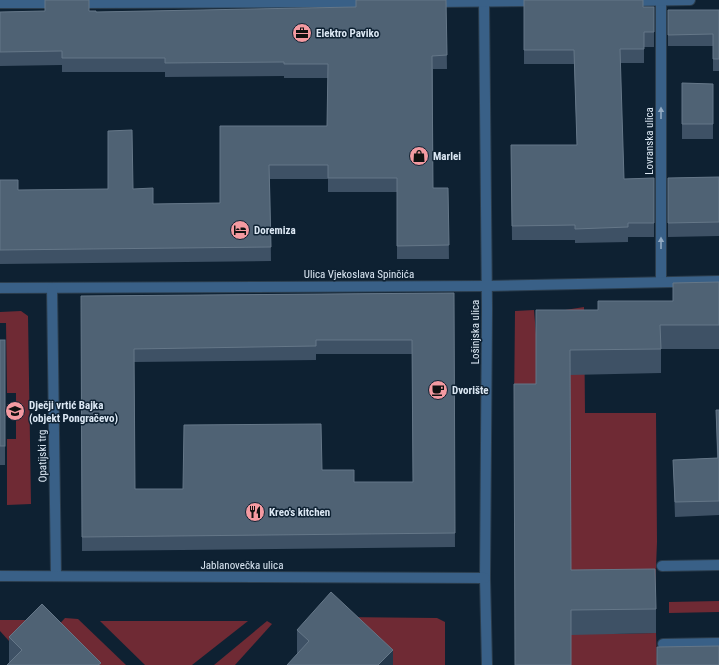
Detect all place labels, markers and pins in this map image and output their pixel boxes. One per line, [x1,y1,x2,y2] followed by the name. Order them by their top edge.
[291,22,313,44] office icon: Elektro Paviko
[316,27,380,40] place label: Elektro Paviko
[408,145,430,167] shop icon: Marlei
[433,150,461,163] place label: Marlei
[229,219,251,241] hotel icon: Doremiza
[254,224,296,237] place label: Doremiza
[427,379,449,401] cafe icon: Dvorište
[452,384,489,397] place label: Dvorište
[29,399,118,425] place label: Dječji vrtić Bajka (objekt Pongračevo)
[4,400,26,422] school or university icon: Dječji vrtić Bajka (objekt Pongračevo)
[244,501,266,523] restaurant icon: Kreo's kitchen
[269,506,330,519] place label: Kreo's kitchen

